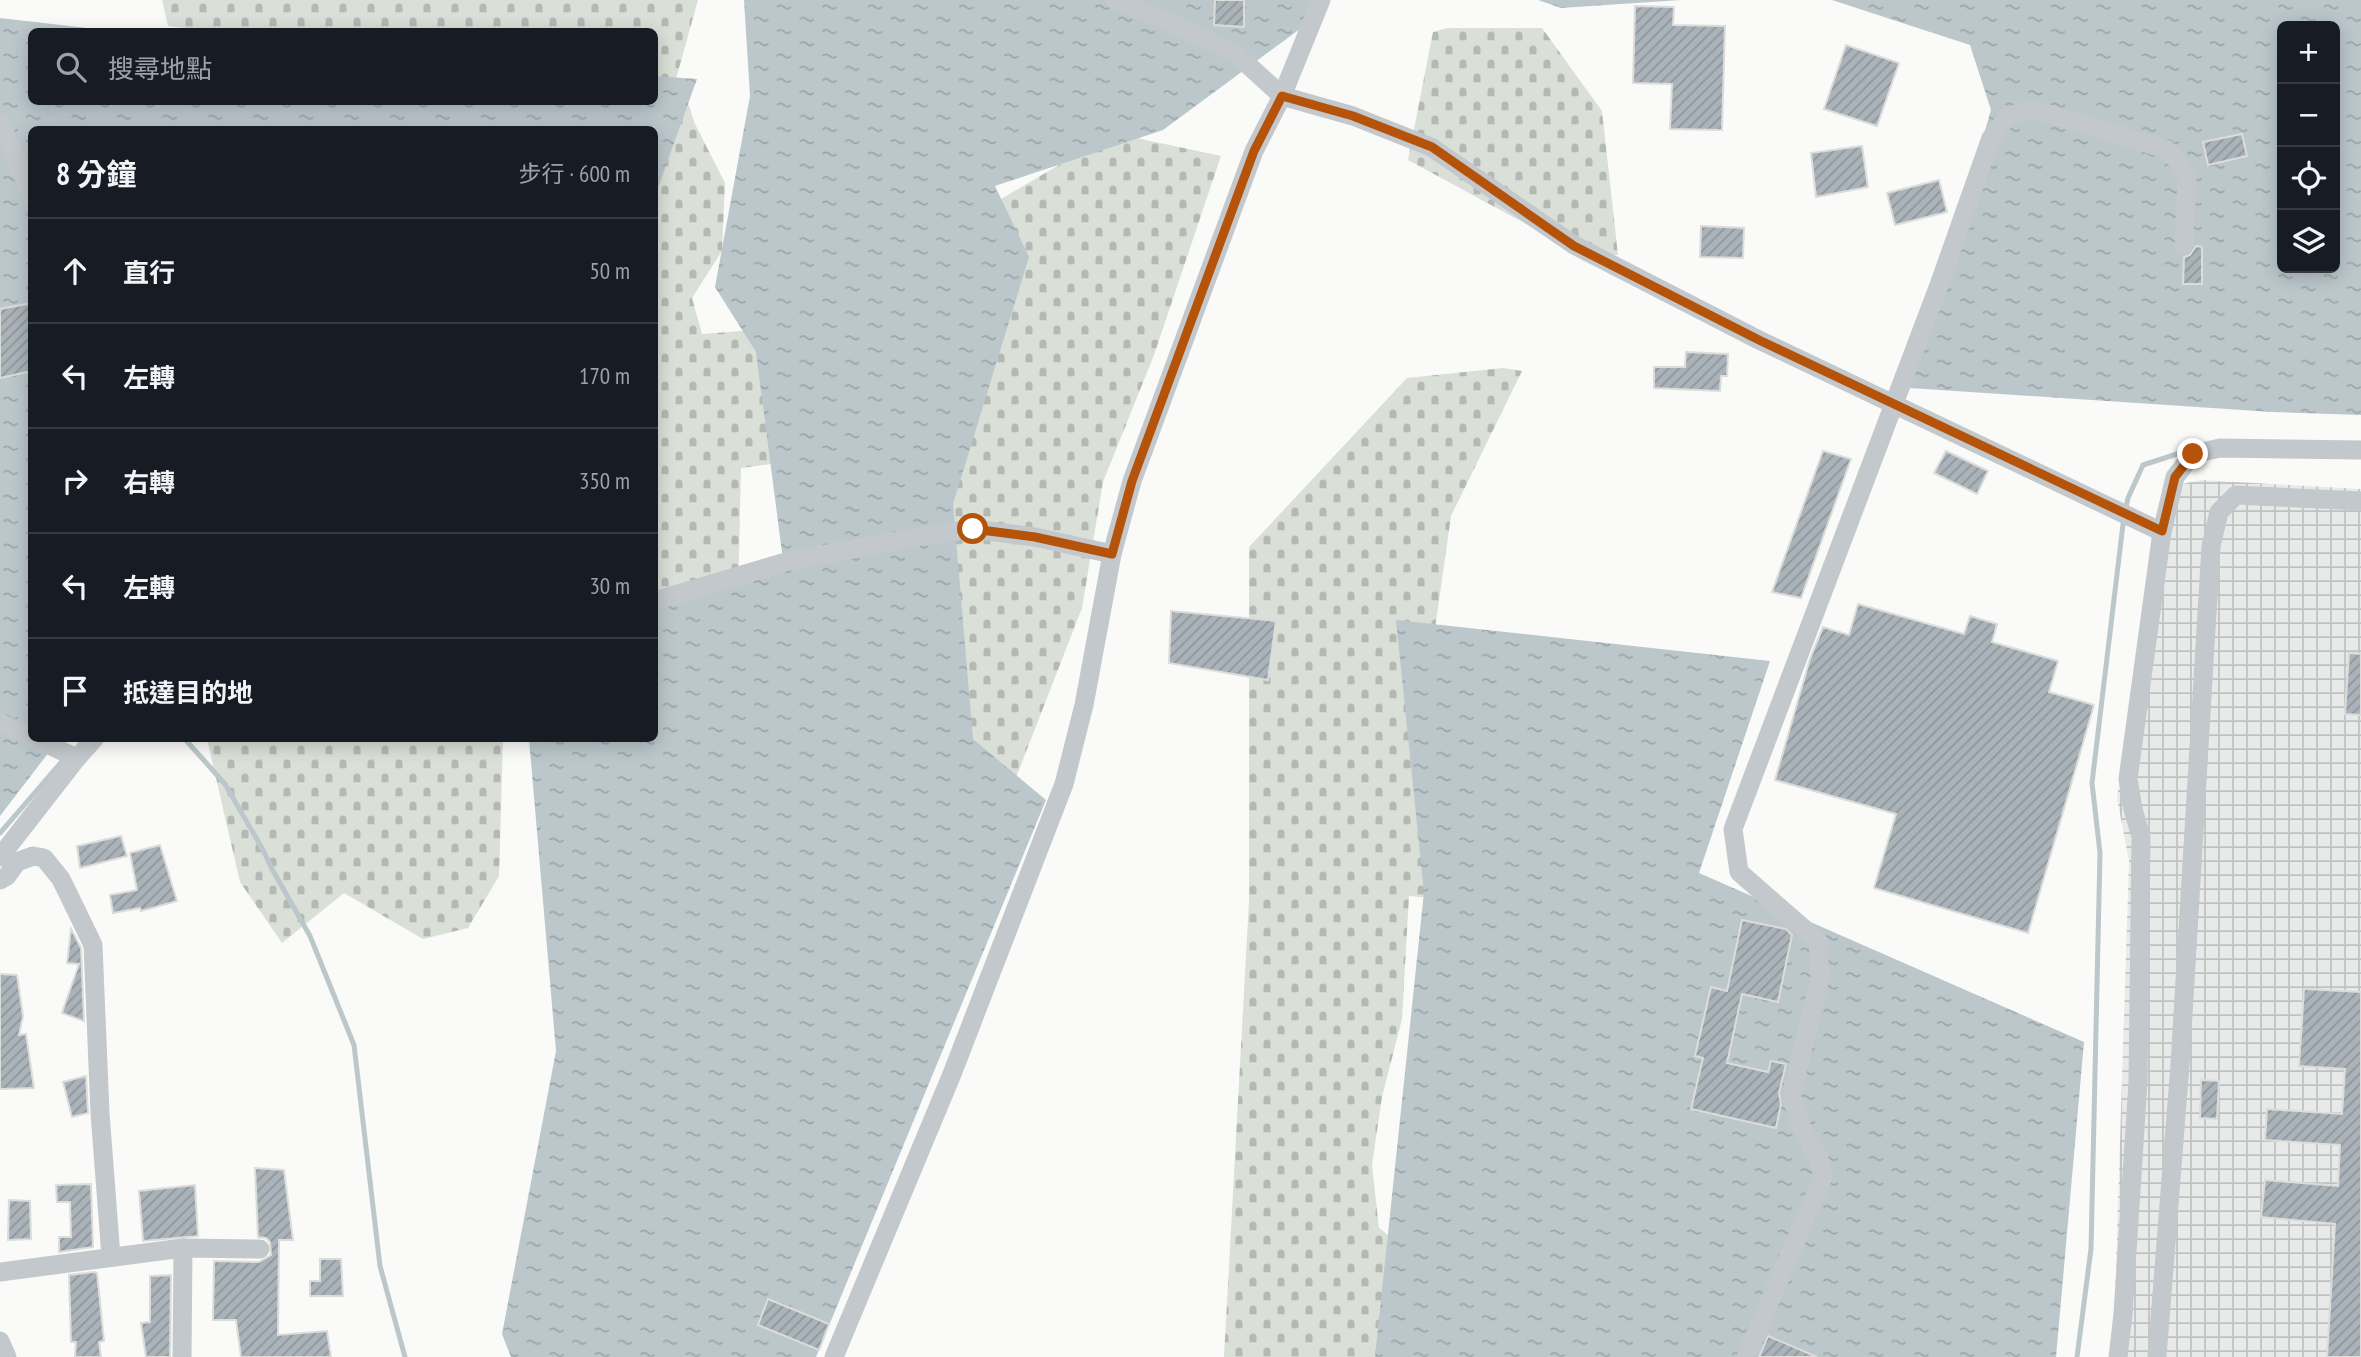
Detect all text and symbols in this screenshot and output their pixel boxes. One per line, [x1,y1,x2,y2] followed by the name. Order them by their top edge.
[2277,21,2340,273] map controls
[2277,21,2340,84] button: +
[28,28,658,105] search box
[52,48,90,86] icon: search
[108,52,212,85] text: 搜尋地點
[2277,84,2340,147] button: −
[2277,147,2340,210] button: locate
[56,154,137,193] text: 8 分鐘
[518,159,630,188] text: 步行 · 600 m
[2277,210,2340,273] button: layers
[56,252,94,290] icon: ahead
[123,256,175,289] text: 直行
[589,256,630,285] text: 50 m
[56,357,94,395] icon: left
[123,361,175,394] text: 左轉
[579,361,630,390] text: 170 m
[2177,438,2208,469] route end
[56,462,94,500] icon: right
[123,466,175,499] text: 右轉
[579,466,630,495] text: 350 m
[957,513,988,544] route start
[56,567,94,605] icon: left
[123,571,175,604] text: 左轉
[589,571,630,600] text: 30 m
[56,672,94,710] icon: arrive
[123,676,253,709] text: 抵達目的地

